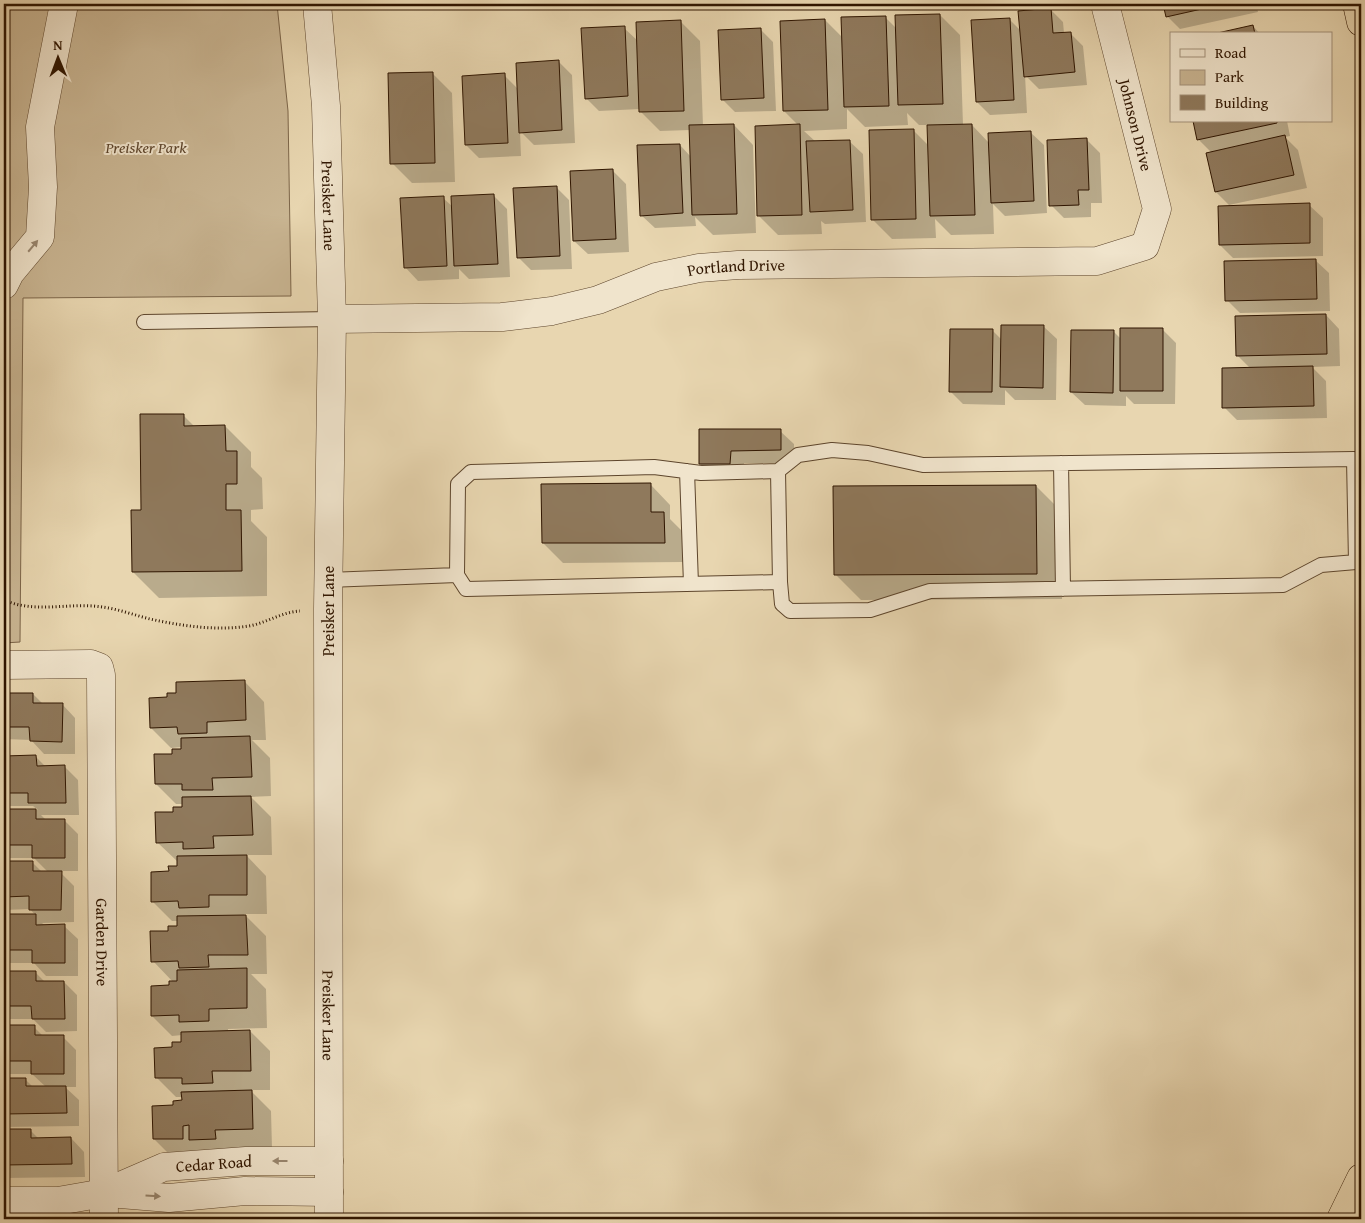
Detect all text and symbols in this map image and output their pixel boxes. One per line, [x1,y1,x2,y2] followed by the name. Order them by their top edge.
[32,32,82,82] north arrow
[1170,32,1332,122] legend
[53,35,63,55] text: N
[1215,42,1246,63] text: Road
[1215,66,1244,87] text: Park
[1112,75,1159,174] street label: Johnson Drive
[1215,92,1269,113] text: Building
[105,135,187,159] park label: Preisker Park
[316,160,342,251] street label: Preisker Lane
[27,240,38,253] one-way arrow
[685,252,785,282] street label: Portland Drive
[316,566,340,656] street label: Preisker Lane
[90,898,115,986] street label: Garden Drive
[317,970,341,1061] street label: Preisker Lane
[175,1149,252,1178] street label: Cedar Road
[272,1157,288,1165] one-way arrow
[145,1193,161,1201] one-way arrow

